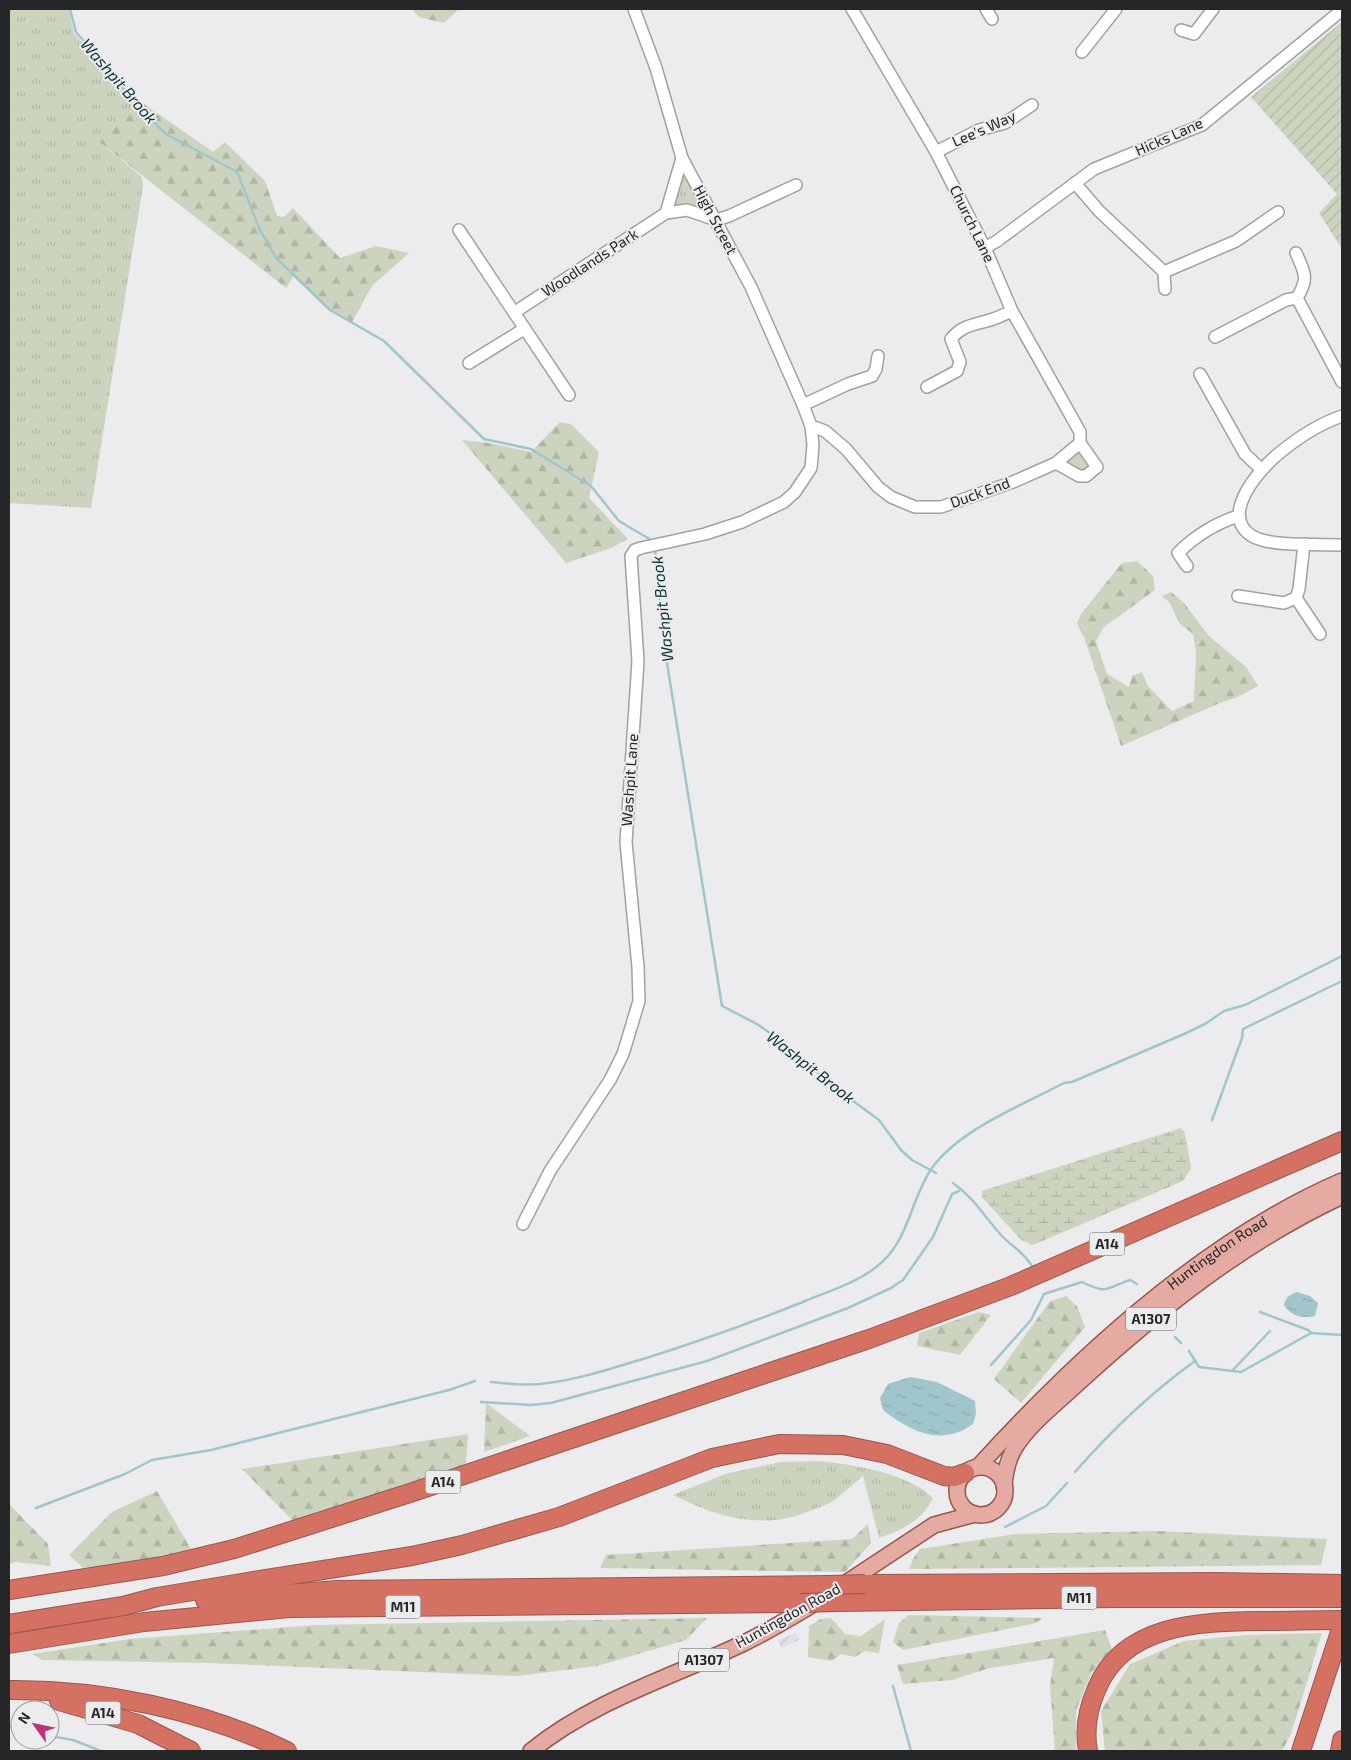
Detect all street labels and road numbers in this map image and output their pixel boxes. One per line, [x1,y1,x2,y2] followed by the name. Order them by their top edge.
[949,106,1018,150] street label: Lee's Way
[1132,113,1205,159] street label: Hicks Lane
[690,182,742,257] street label: High Street
[946,182,999,265] street label: Church Lane
[538,224,641,300] street label: Woodlands Park
[947,473,1012,511] street label: Duck End
[617,733,641,827] street label: Washpit Lane
[1163,1211,1270,1293] street label: Huntingdon Road
[1090,1232,1124,1256] road number: A14
[1126,1308,1176,1330] road number: A1307
[426,1470,460,1494] road number: A14
[732,1579,843,1651] street label: Huntingdon Road
[1062,1586,1096,1610] road number: M11
[386,1595,420,1618] road number: M11
[679,1648,729,1672] road number: A1307
[86,1702,120,1725] road number: A14

